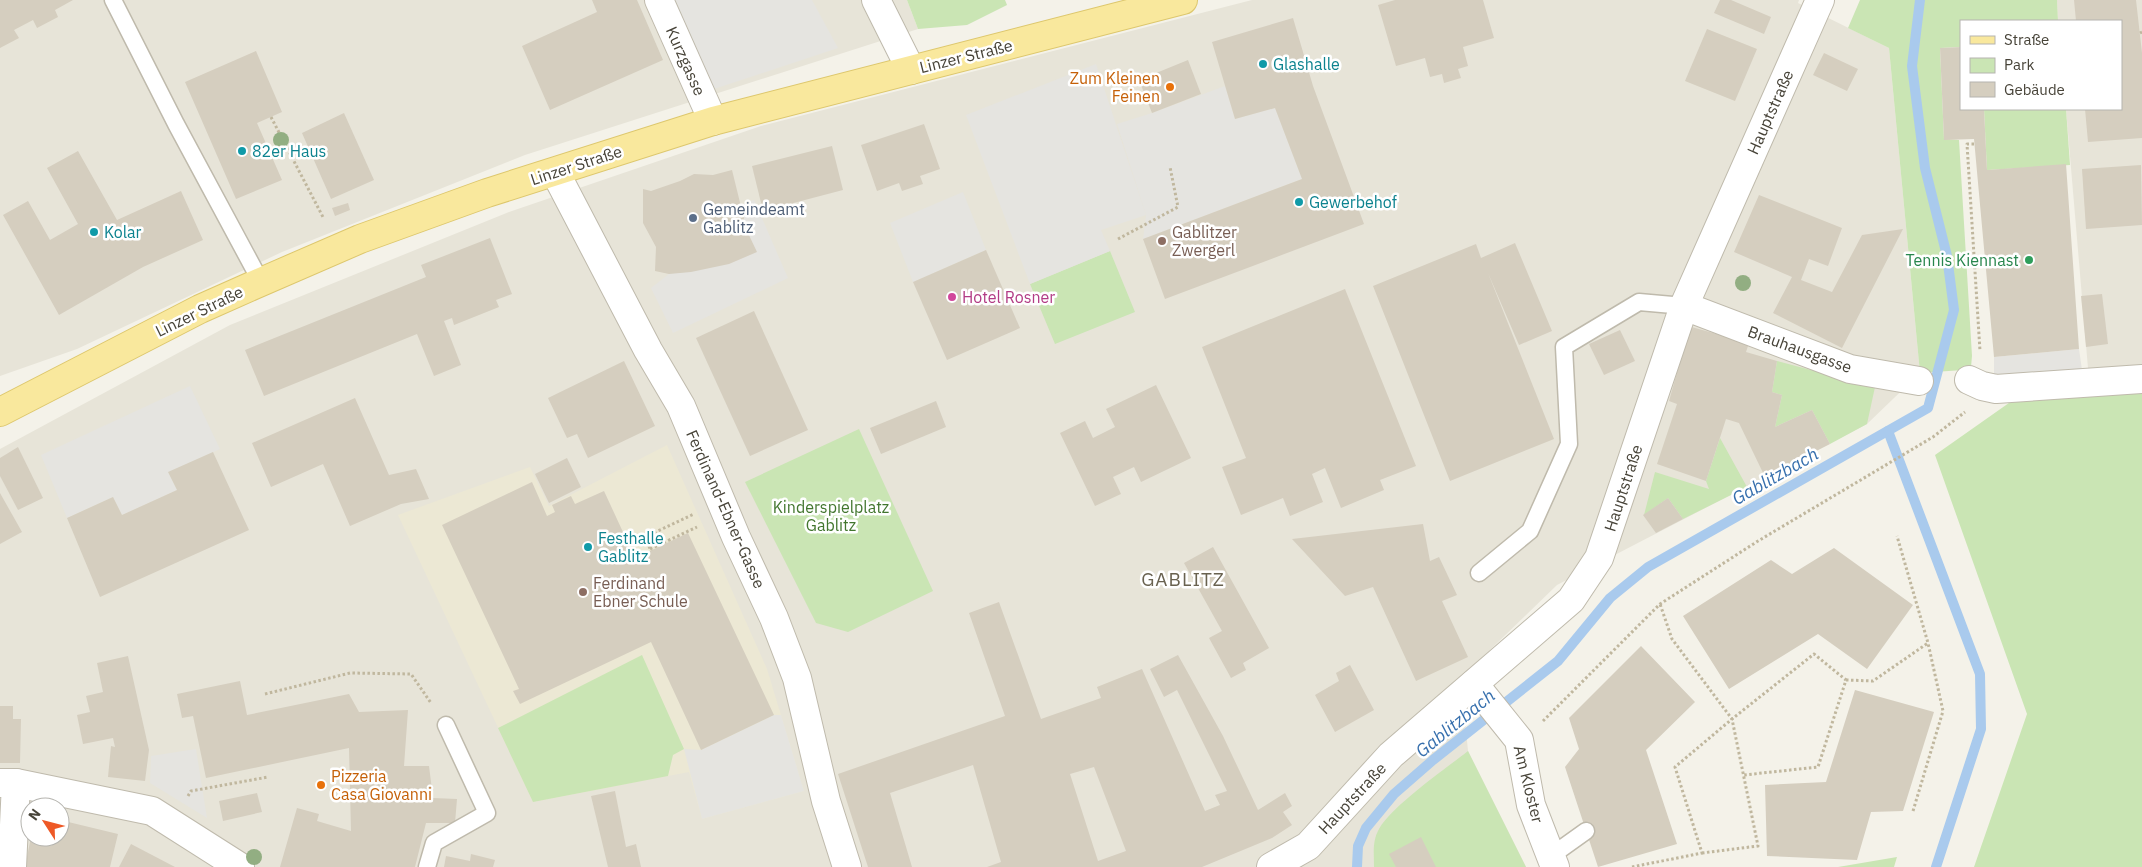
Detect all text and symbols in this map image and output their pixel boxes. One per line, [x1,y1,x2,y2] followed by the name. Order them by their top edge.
[1960,20,2122,110] legend
[662,23,710,99] street label: Kurzgasse
[2004,30,2049,49] text: Straße
[917,35,1015,77] street label: Linzer Straße
[1273,54,1340,74] place label: Glashalle
[2004,55,2034,74] text: Park
[1257,58,1269,70] marker: Glashalle
[1742,66,1798,157] street label: Hauptstraße
[1070,68,1160,106] place label: Zum Kleinen Feinen
[2004,80,2065,99] text: Gebäude
[1164,81,1176,93] marker: Zum Kleinen Feinen
[252,141,326,161] place label: 82er Haus
[528,141,625,189] street label: Linzer Straße
[236,145,248,157] marker: 82er Haus
[1309,192,1397,212] place label: Gewerbehof
[1293,196,1305,208] marker: Gewerbehof
[703,199,805,237] place label: Gemeindeamt Gablitz
[687,212,699,224] marker: Gemeindeamt Gablitz
[104,222,142,242] place label: Kolar
[1172,222,1237,260] place label: Gablitzer Zwergerl
[88,226,100,238] marker: Kolar
[1156,235,1168,247] marker: Gablitzer Zwergerl
[1905,250,2019,270] place label: Tennis Kiennast
[2023,254,2035,266] marker: Tennis Kiennast
[152,281,246,341] street label: Linzer Straße
[962,287,1055,307] place label: Hotel Rosner
[946,291,958,303] marker: Hotel Rosner
[1745,321,1855,377] street label: Brauhausgasse
[682,427,770,592] street label: Ferdinand-Ebner-Gasse
[1600,442,1647,534] street label: Hauptstraße
[1728,442,1822,510] water label: Gablitzbach
[773,497,889,535] park label: Kinderspielplatz Gablitz
[598,528,664,566] place label: Festhalle Gablitz
[582,541,594,553] marker: Festhalle Gablitz
[1141,567,1225,591] district label: GABLITZ
[593,573,688,611] place label: Ferdinand Ebner Schule
[577,586,589,598] marker: Ferdinand Ebner Schule
[1411,684,1499,762] water label: Gablitzbach
[1510,743,1548,825] street label: Am Kloster
[1314,758,1390,838] street label: Hauptstraße
[331,766,432,804] place label: Pizzeria Casa Giovanni
[315,779,327,791] marker: Pizzeria Casa Giovanni
[20,797,70,847] north arrow
[24,805,45,824] text: N

